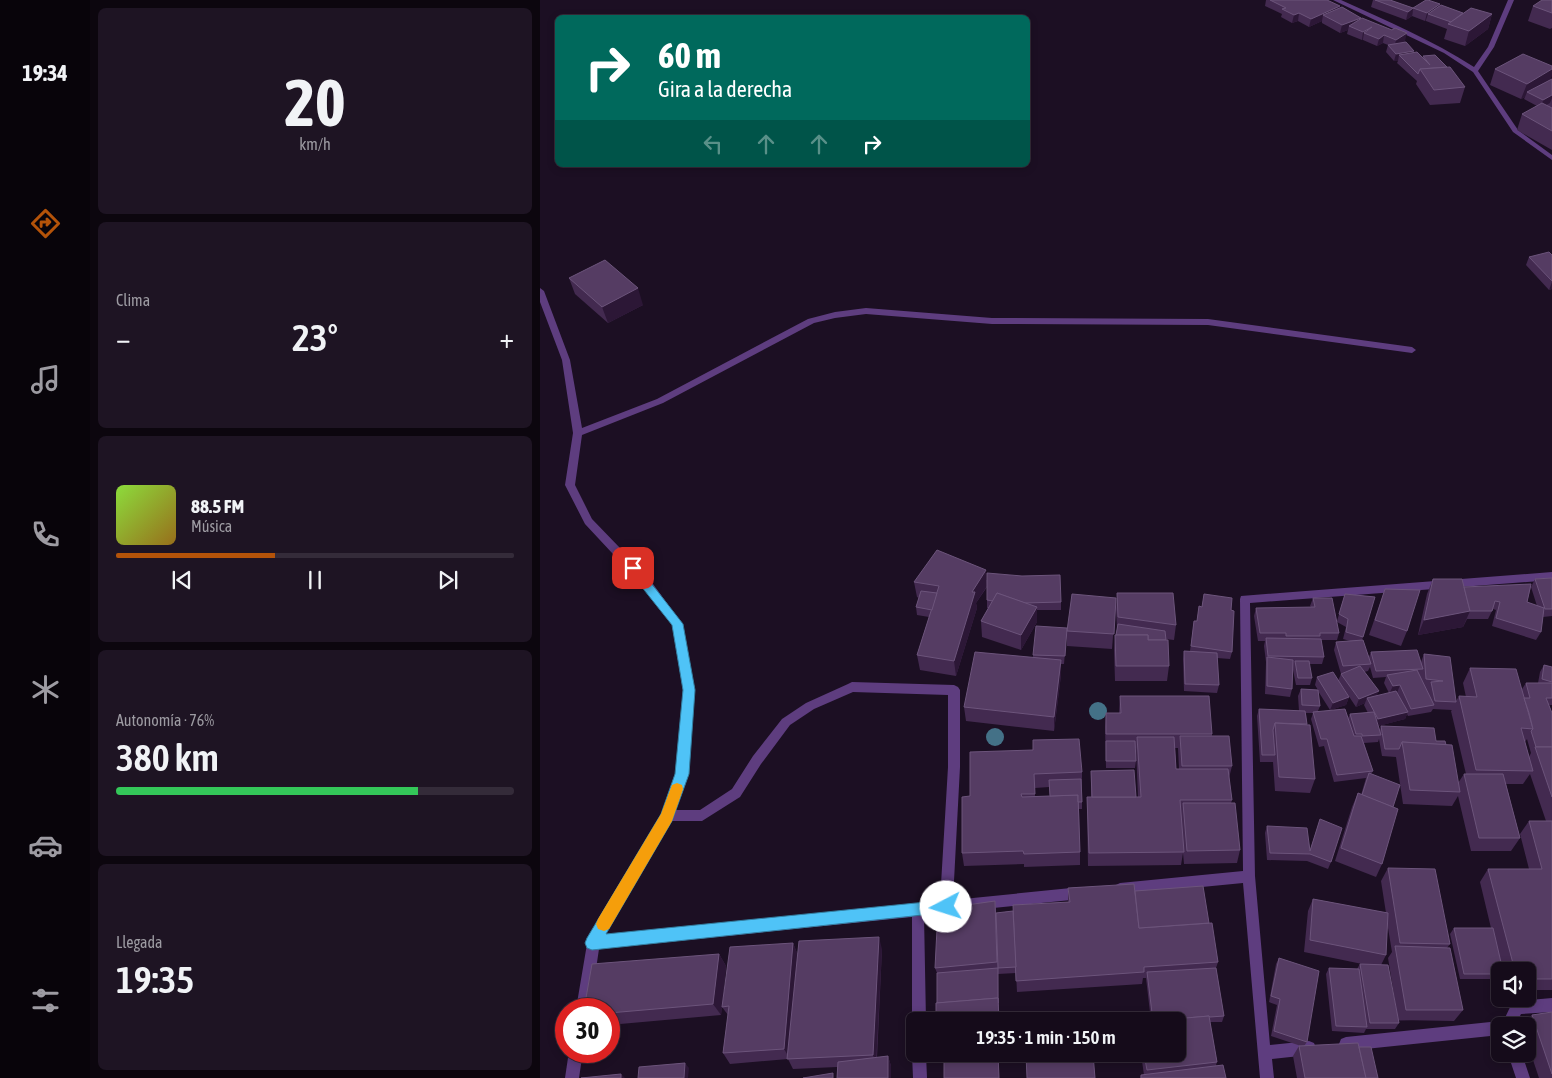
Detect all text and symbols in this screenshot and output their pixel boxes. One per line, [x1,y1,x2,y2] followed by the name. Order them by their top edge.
[575,35,640,100] icon: right
[658,35,721,75] text: 60 m
[22,60,68,86] text: 19:34
[284,65,346,140] text: 20
[658,76,792,102] text: Gira a la derecha
[699,130,727,158] icon: left
[752,130,780,158] icon: ahead
[805,130,833,158] icon: ahead
[858,130,886,158] icon: right
[299,135,331,153] text: km/h
[28,206,63,241] icon: directions
[116,291,150,309] text: Clima
[292,316,338,359] text: 23°
[116,322,131,354] text: −
[499,322,514,354] text: +
[28,362,63,397] icon: music
[191,495,244,517] text: 88.5 FM
[28,517,63,552] icon: phone
[191,517,232,535] text: Música
[612,547,654,589] pin
[619,554,647,582] icon: arrive
[168,566,196,594] icon: previous
[301,566,329,594] icon: pause
[434,566,462,594] icon: next
[28,672,63,707] icon: climate
[116,711,214,729] text: Autonomía · 76%
[116,736,219,779] text: 380 km
[28,828,63,863] icon: car
[919,880,971,932] position arrow
[116,933,163,951] text: Llegada
[116,958,194,1001] text: 19:35
[1491,962,1536,1062] map controls
[1491,962,1536,1007] button: sound
[28,983,63,1018] icon: filters
[555,998,620,1063] speed limit sign: 30
[1491,1017,1536,1062] button: layers
[976,1026,1116,1048] text: 19:35 · 1 min · 150 m

